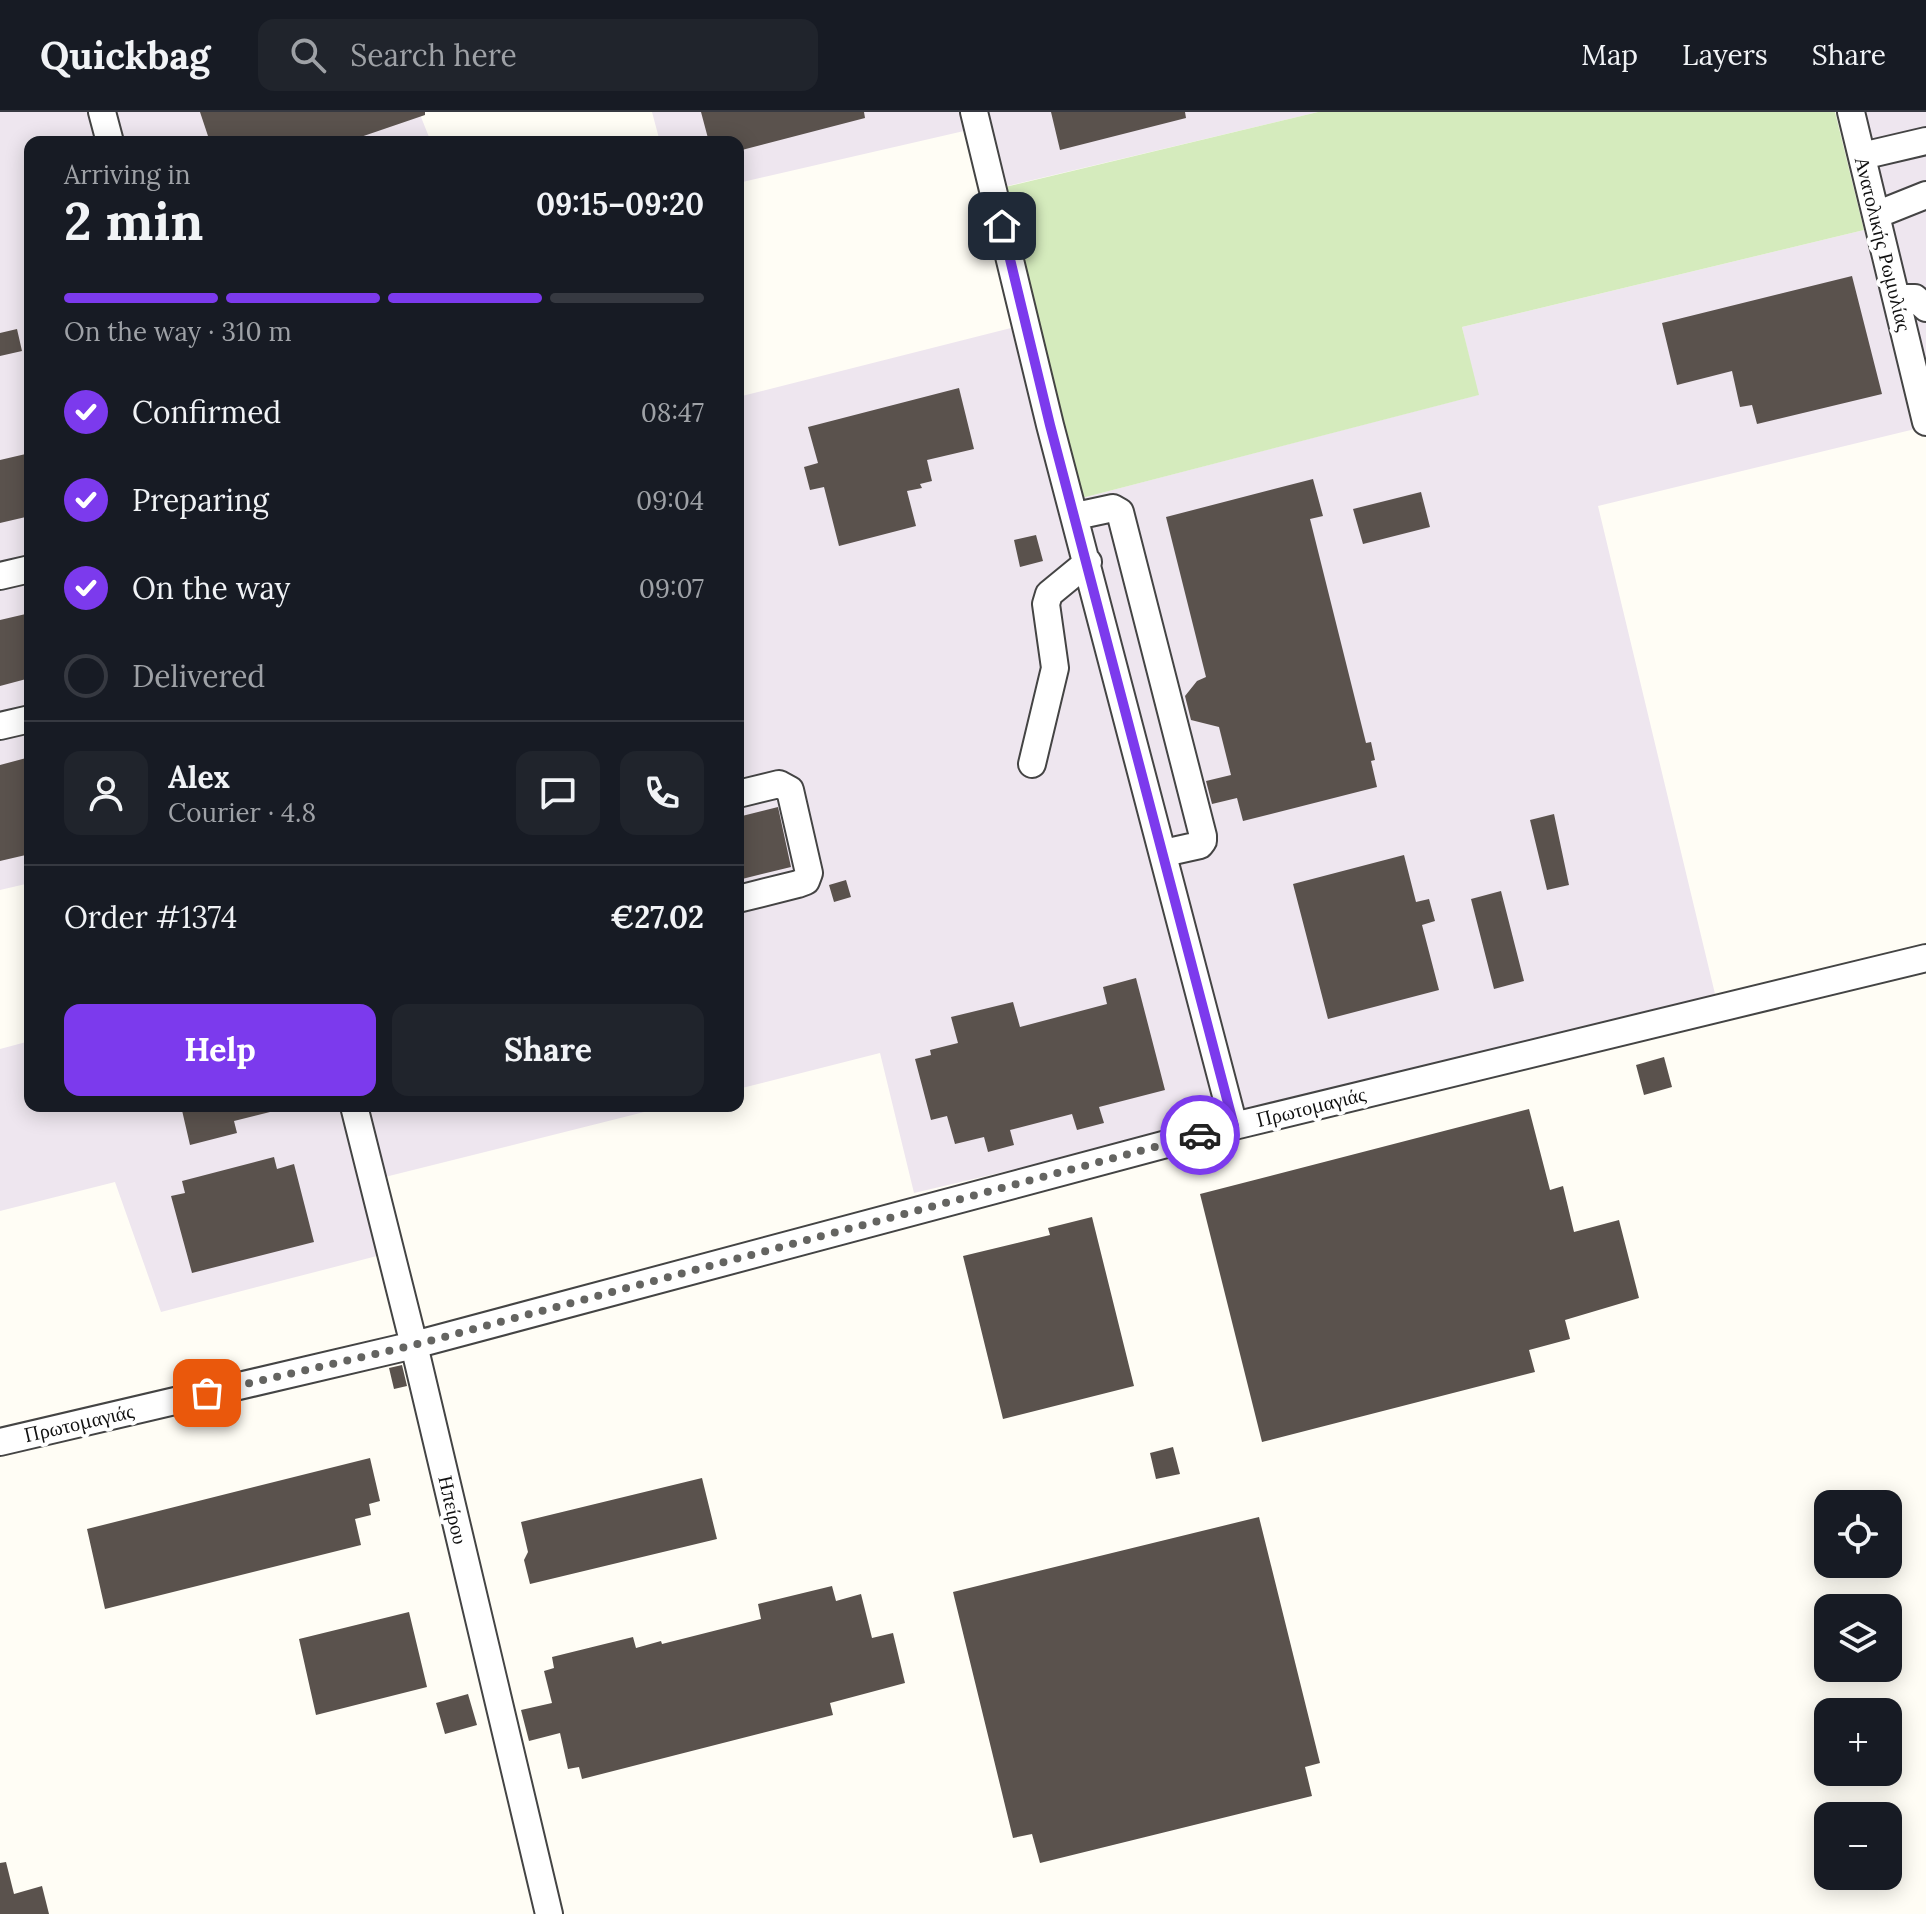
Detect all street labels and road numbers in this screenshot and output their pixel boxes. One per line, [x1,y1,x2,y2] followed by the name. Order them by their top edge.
[1850,154,1917,334] street label: Ανατολικής Ρωμυλίας
[1254,1081,1368,1132] street label: Πρωτομαγιάς
[22,1398,136,1447] street label: Πρωτομαγιάς
[433,1473,474,1547] street label: Ηπείρου

